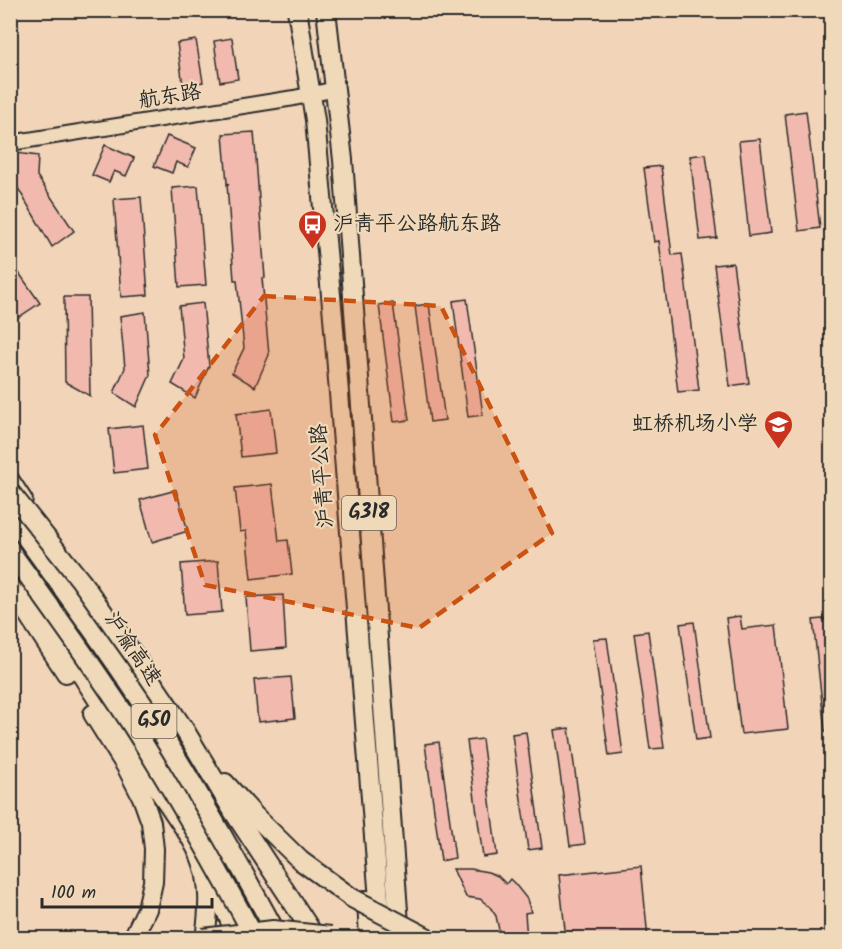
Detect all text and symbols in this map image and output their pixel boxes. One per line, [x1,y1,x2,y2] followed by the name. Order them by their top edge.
[136,76,204,118] street label: 航东路
[296,208,328,250] bus stop icon: 沪青平公路航东路
[333,208,501,241] place label: 沪青平公路航东路
[632,408,758,441] place label: 虹桥机场小学
[763,408,795,450] school or university icon: 虹桥机场小学
[303,422,343,530] street label: 沪青平公路
[342,496,396,530] road number: G318
[95,605,169,693] street label: 沪渝高速
[132,704,176,738] road number: G50
[42,871,212,909] scale bar
[51,879,96,908] text: 100 m

